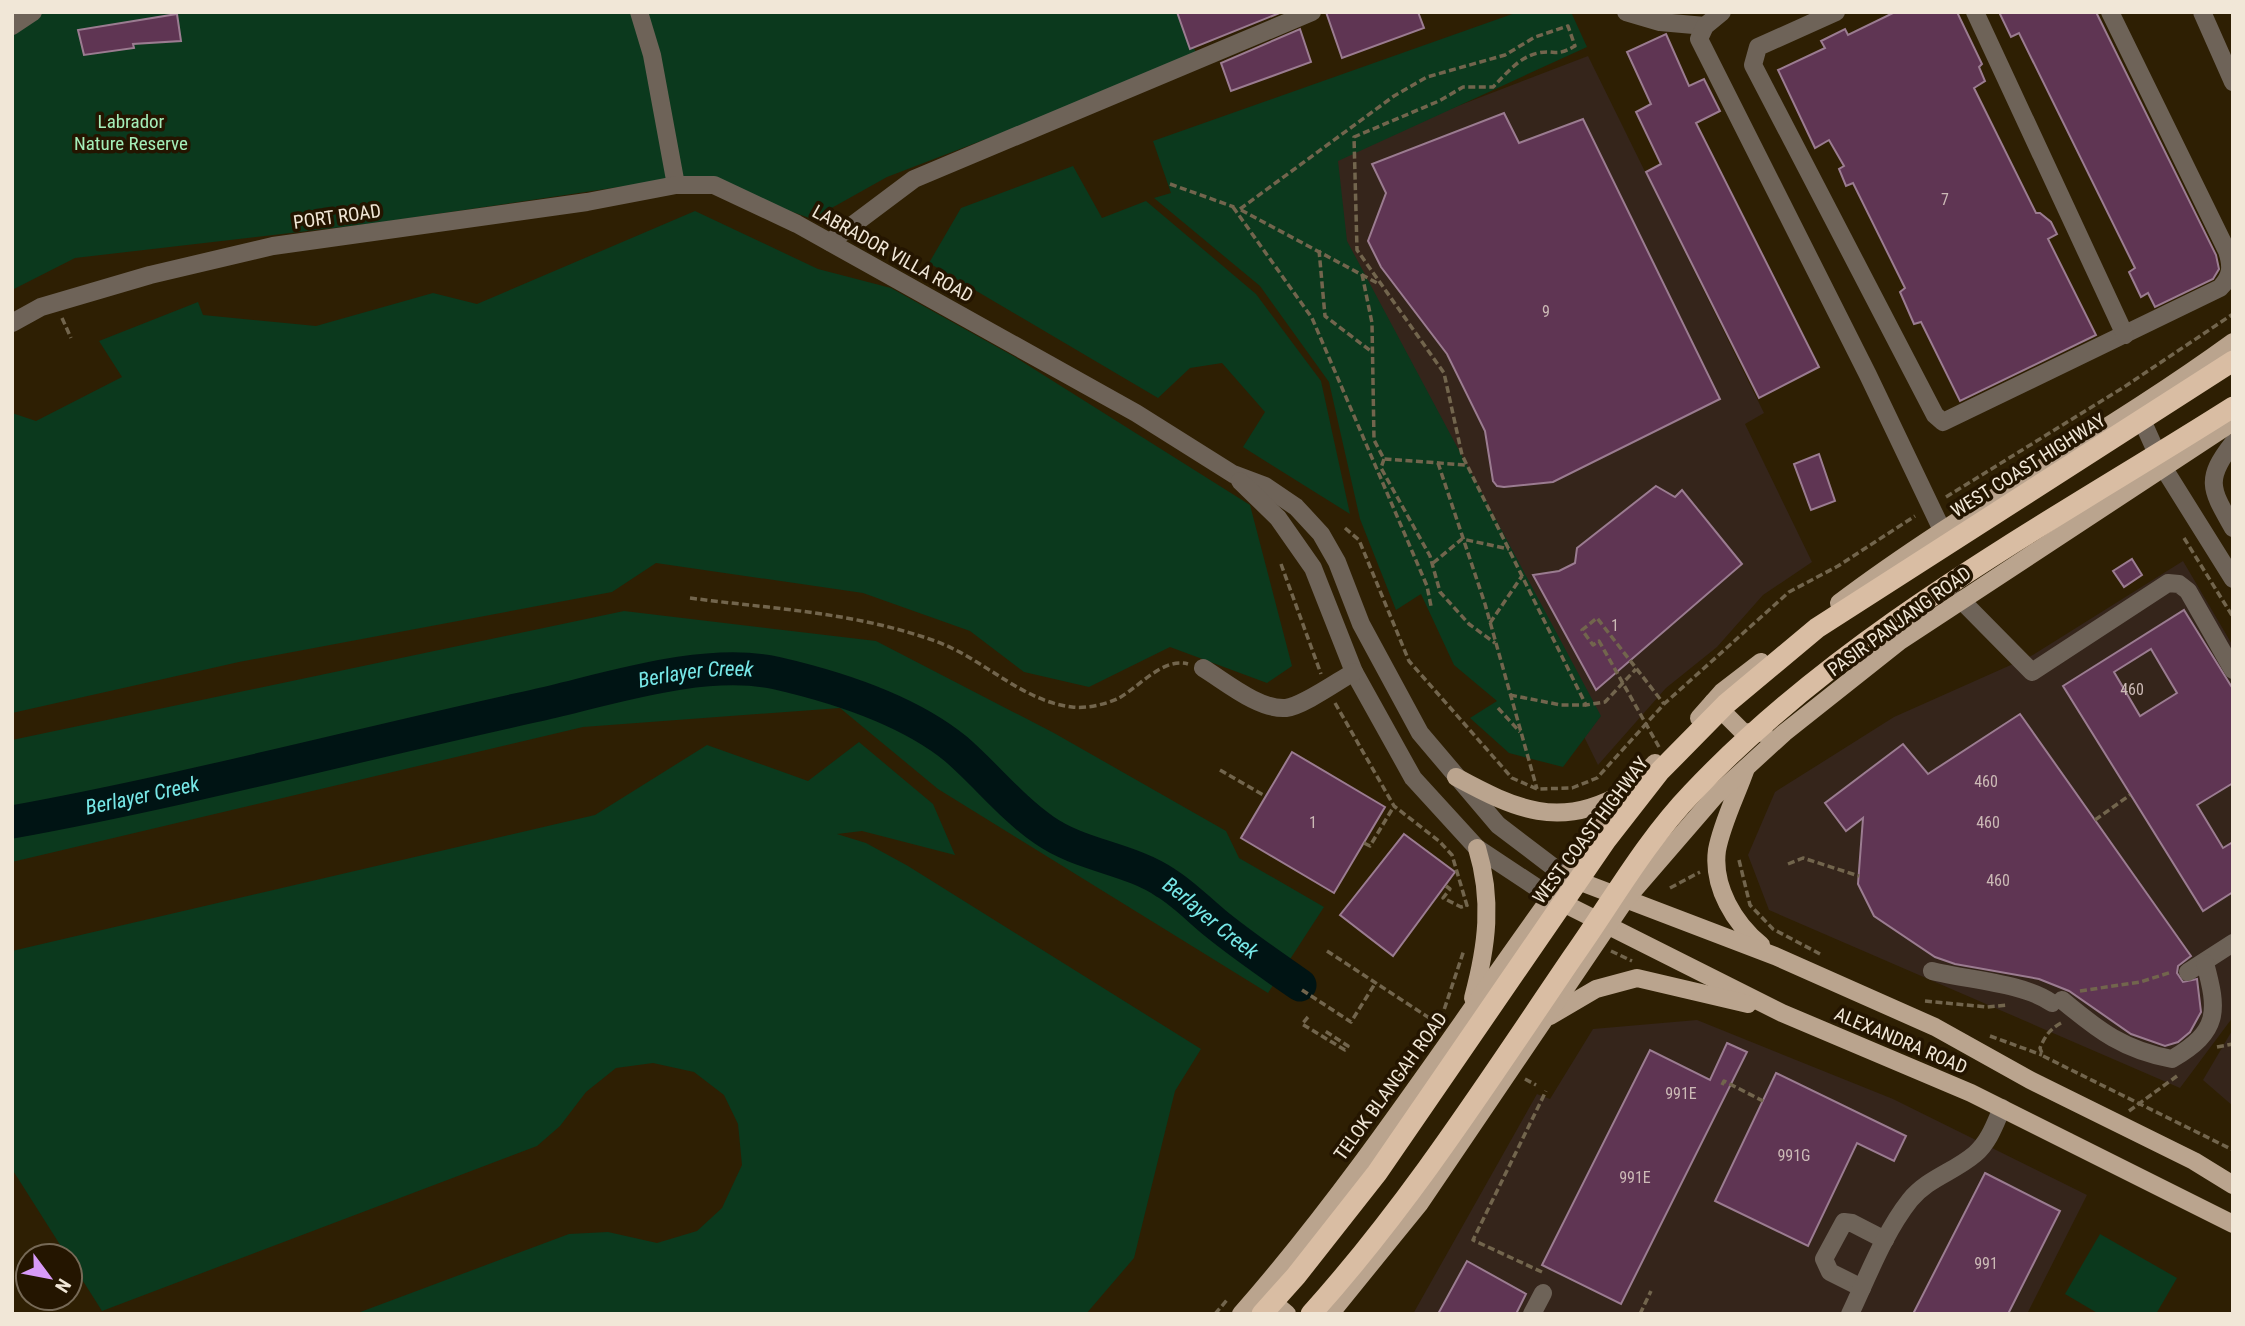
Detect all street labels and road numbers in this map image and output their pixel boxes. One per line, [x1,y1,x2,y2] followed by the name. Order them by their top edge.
[292,199,382,234] street label: PORT ROAD
[808,200,977,307] street label: LABRADOR VILLA ROAD
[1947,408,2110,522] street label: WEST COAST HIGHWAY
[1823,562,1975,681] street label: PASIR PANJANG ROAD
[1528,752,1653,908] street label: WEST COAST HIGHWAY
[1831,1002,1971,1079] street label: ALEXANDRA ROAD
[1329,1008,1452,1165] street label: TELOK BLANGAH ROAD

